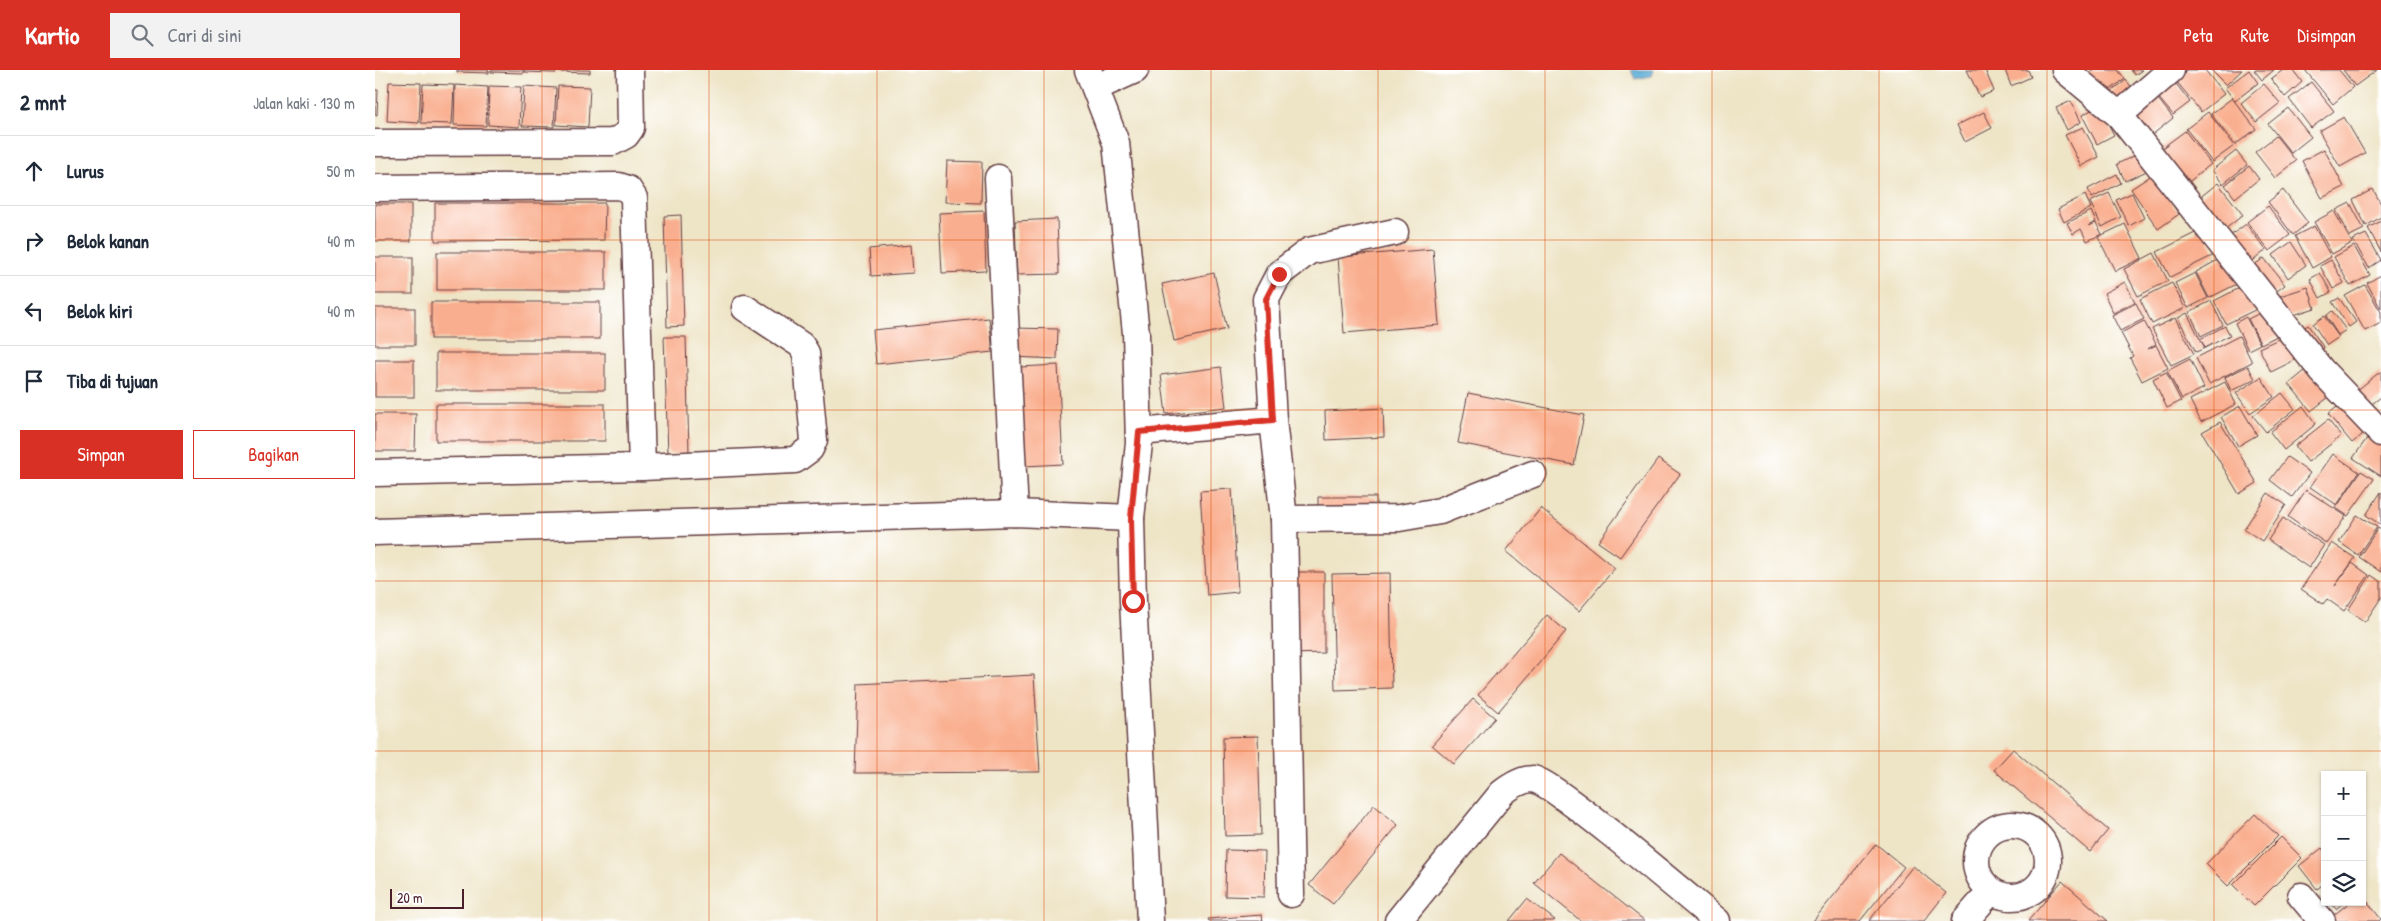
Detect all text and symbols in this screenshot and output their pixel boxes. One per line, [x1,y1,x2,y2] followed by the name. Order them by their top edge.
[110,13,460,58] search box
[25,19,80,51] text: Kartio
[128,21,156,49] icon: search
[168,22,242,48] text: Cari di sini
[2184,23,2213,48] text: Peta
[2241,23,2269,48] text: Rute
[2297,23,2356,48] text: Disimpan
[20,88,66,117] text: 2 mnt
[253,92,355,114] text: Jalan kaki · 130 m
[20,157,48,185] icon: ahead
[67,158,104,184] text: Lurus
[327,160,355,182] text: 50 m
[20,227,48,255] icon: right
[67,228,149,254] text: Belok kanan
[327,230,355,252] text: 40 m
[1268,263,1291,286] route end
[20,297,48,325] icon: left
[67,298,133,324] text: Belok kiri
[327,300,355,322] text: 40 m
[20,367,48,395] icon: arrive
[67,368,158,394] text: Tiba di tujuan
[20,430,183,479] button: Simpan
[193,430,355,479] button: Bagikan
[1122,590,1145,613] route start
[2321,771,2366,906] map controls
[2321,771,2366,816] button: +
[2321,816,2366,861] button: −
[2321,861,2366,906] button: layers
[390,886,464,909] scale bar
[397,888,423,907] text: 20 m

